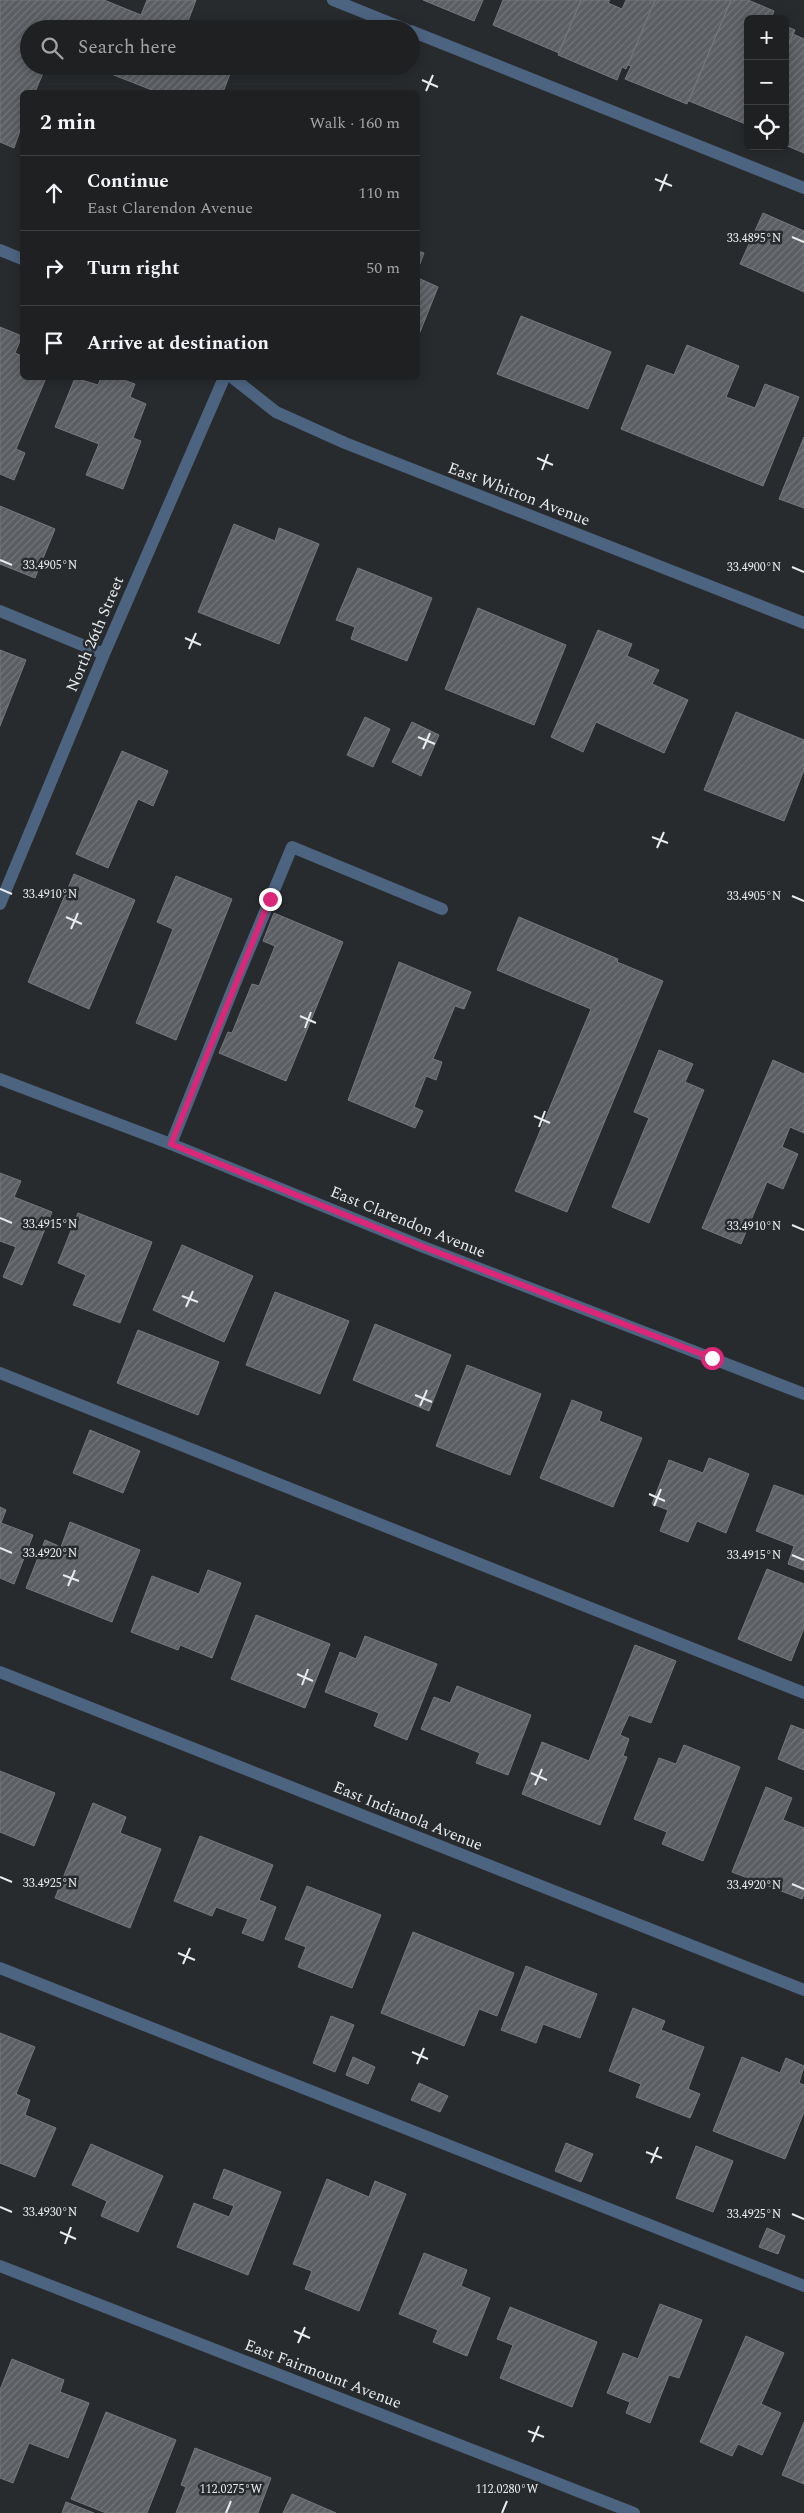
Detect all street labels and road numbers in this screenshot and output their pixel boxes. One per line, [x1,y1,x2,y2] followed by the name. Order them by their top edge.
[444,456,594,532] street label: East Whitton Avenue
[60,572,130,696] street label: North 26th Street
[327,1180,489,1264] street label: East Clarendon Avenue
[330,1775,486,1857] street label: East Indianola Avenue
[241,2333,405,2415] street label: East Fairmount Avenue

